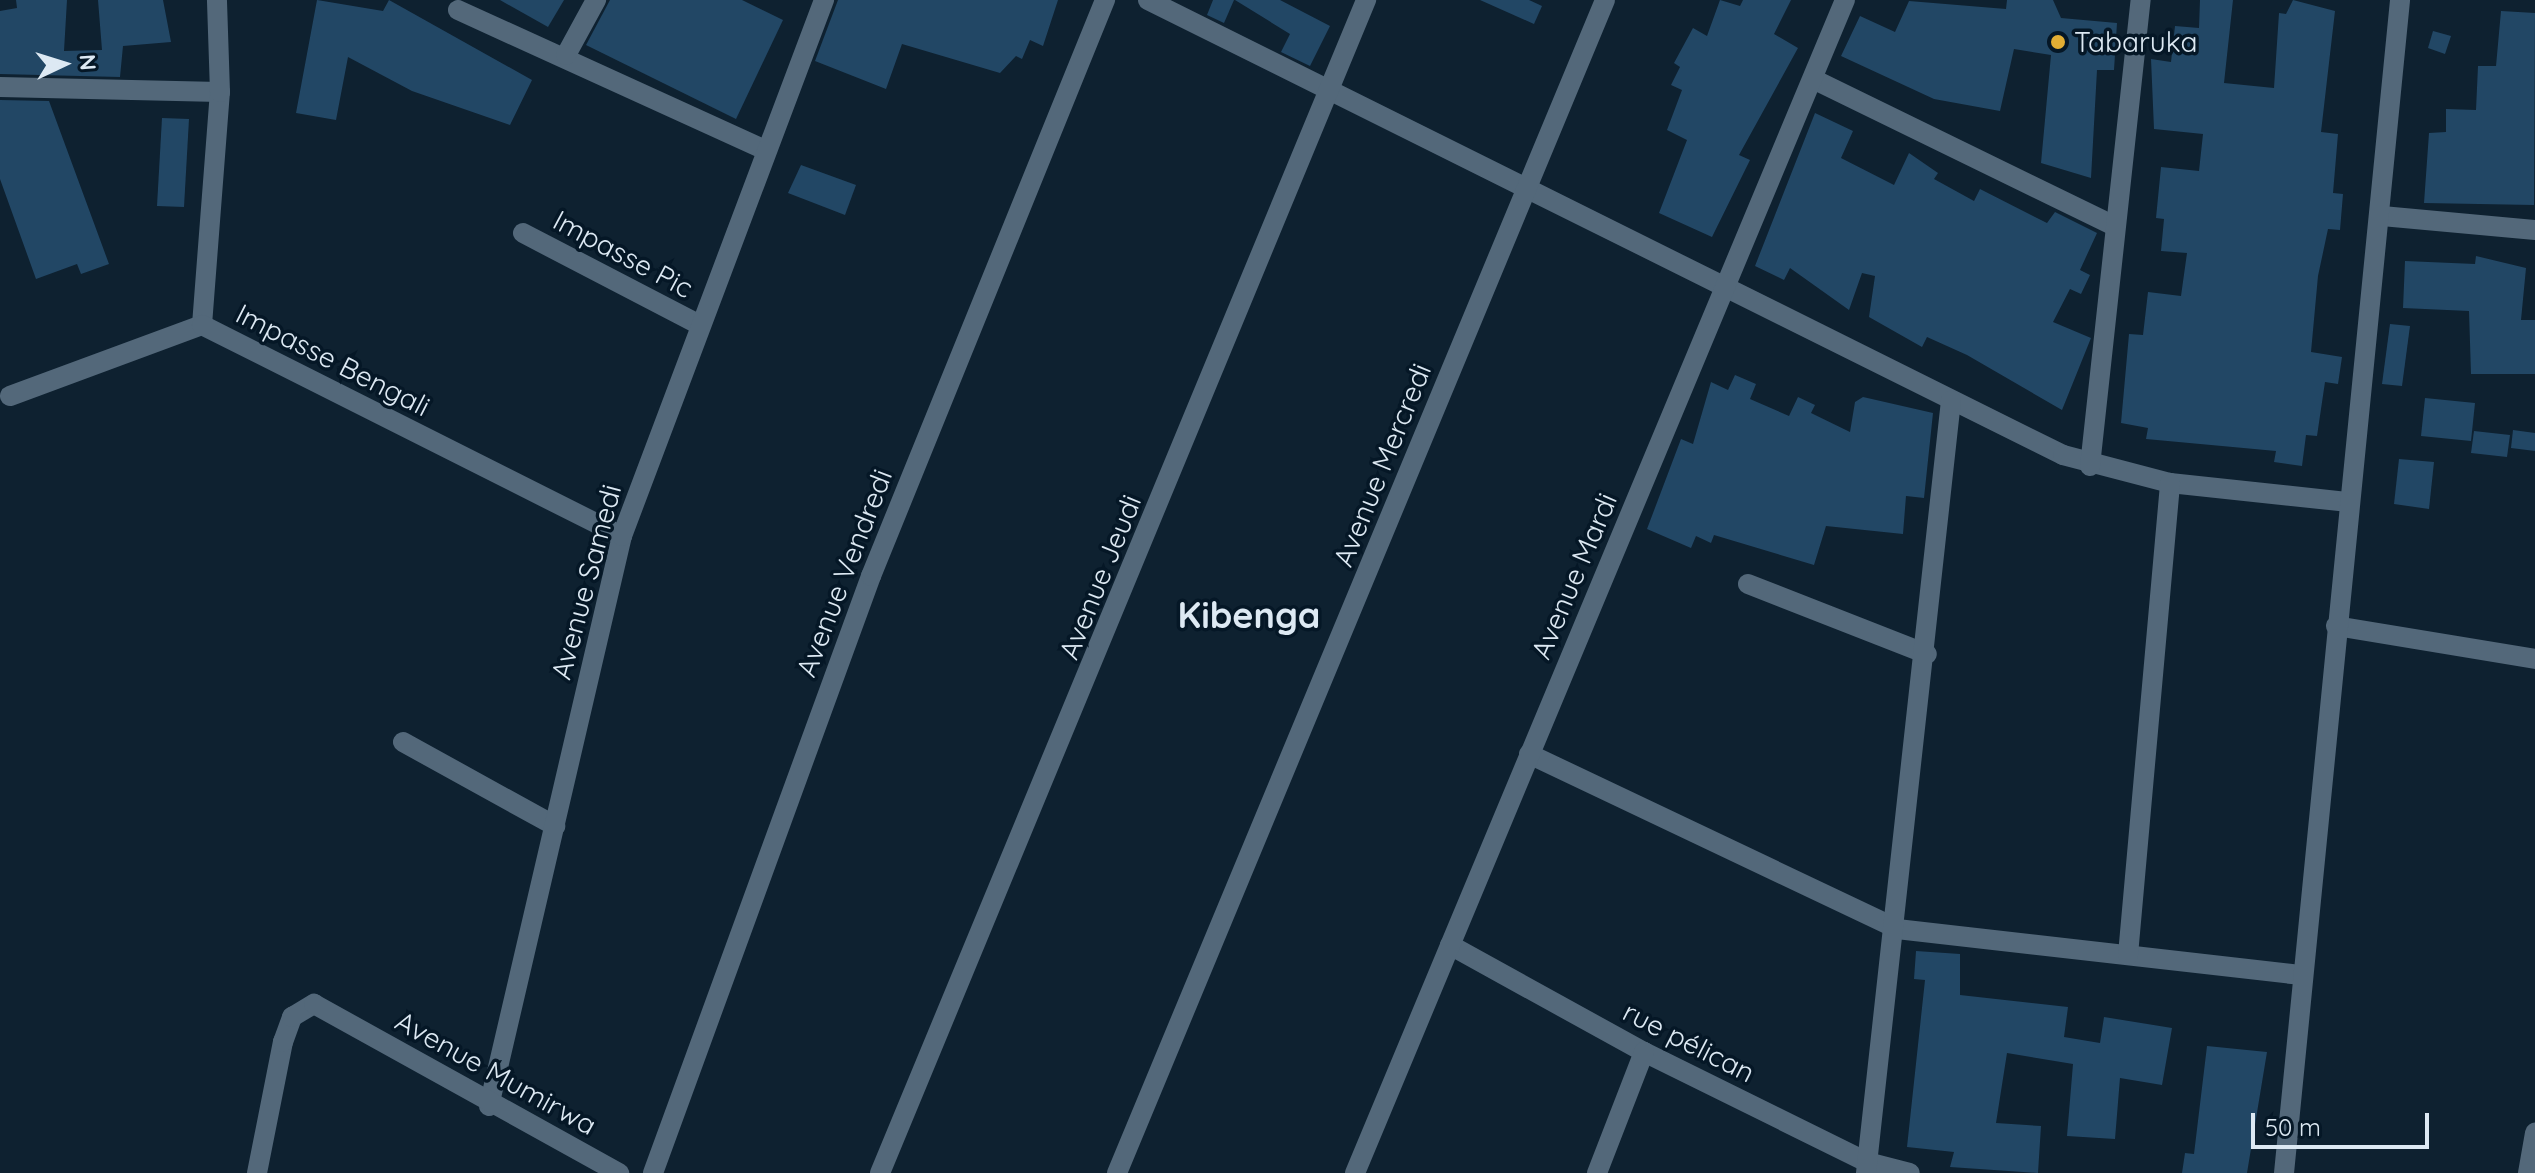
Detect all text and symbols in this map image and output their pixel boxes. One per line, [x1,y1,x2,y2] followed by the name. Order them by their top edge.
[24,24,104,104] north arrow
[2074,25,2198,59] place label: Tabaruka
[2049,33,2067,51] marker: Tabaruka
[73,53,102,71] text: N
[547,203,699,305] street label: Impasse Pic
[230,297,436,423] street label: Impasse Bengali
[1326,359,1438,571] street label: Avenue Mercredi
[789,465,899,681] street label: Avenue Vendredi
[544,481,628,683] street label: Avenue Samedi
[1524,488,1624,664] street label: Avenue Mardi
[1052,490,1148,664] street label: Avenue Jeudi
[1178,593,1320,637] district label: Kibenga
[1618,995,1760,1089] street label: rue pélican
[390,1004,602,1142] street label: Avenue Mumirwa
[2255,1097,2433,1147] scale bar
[2265,1112,2321,1142] text: 50 m

